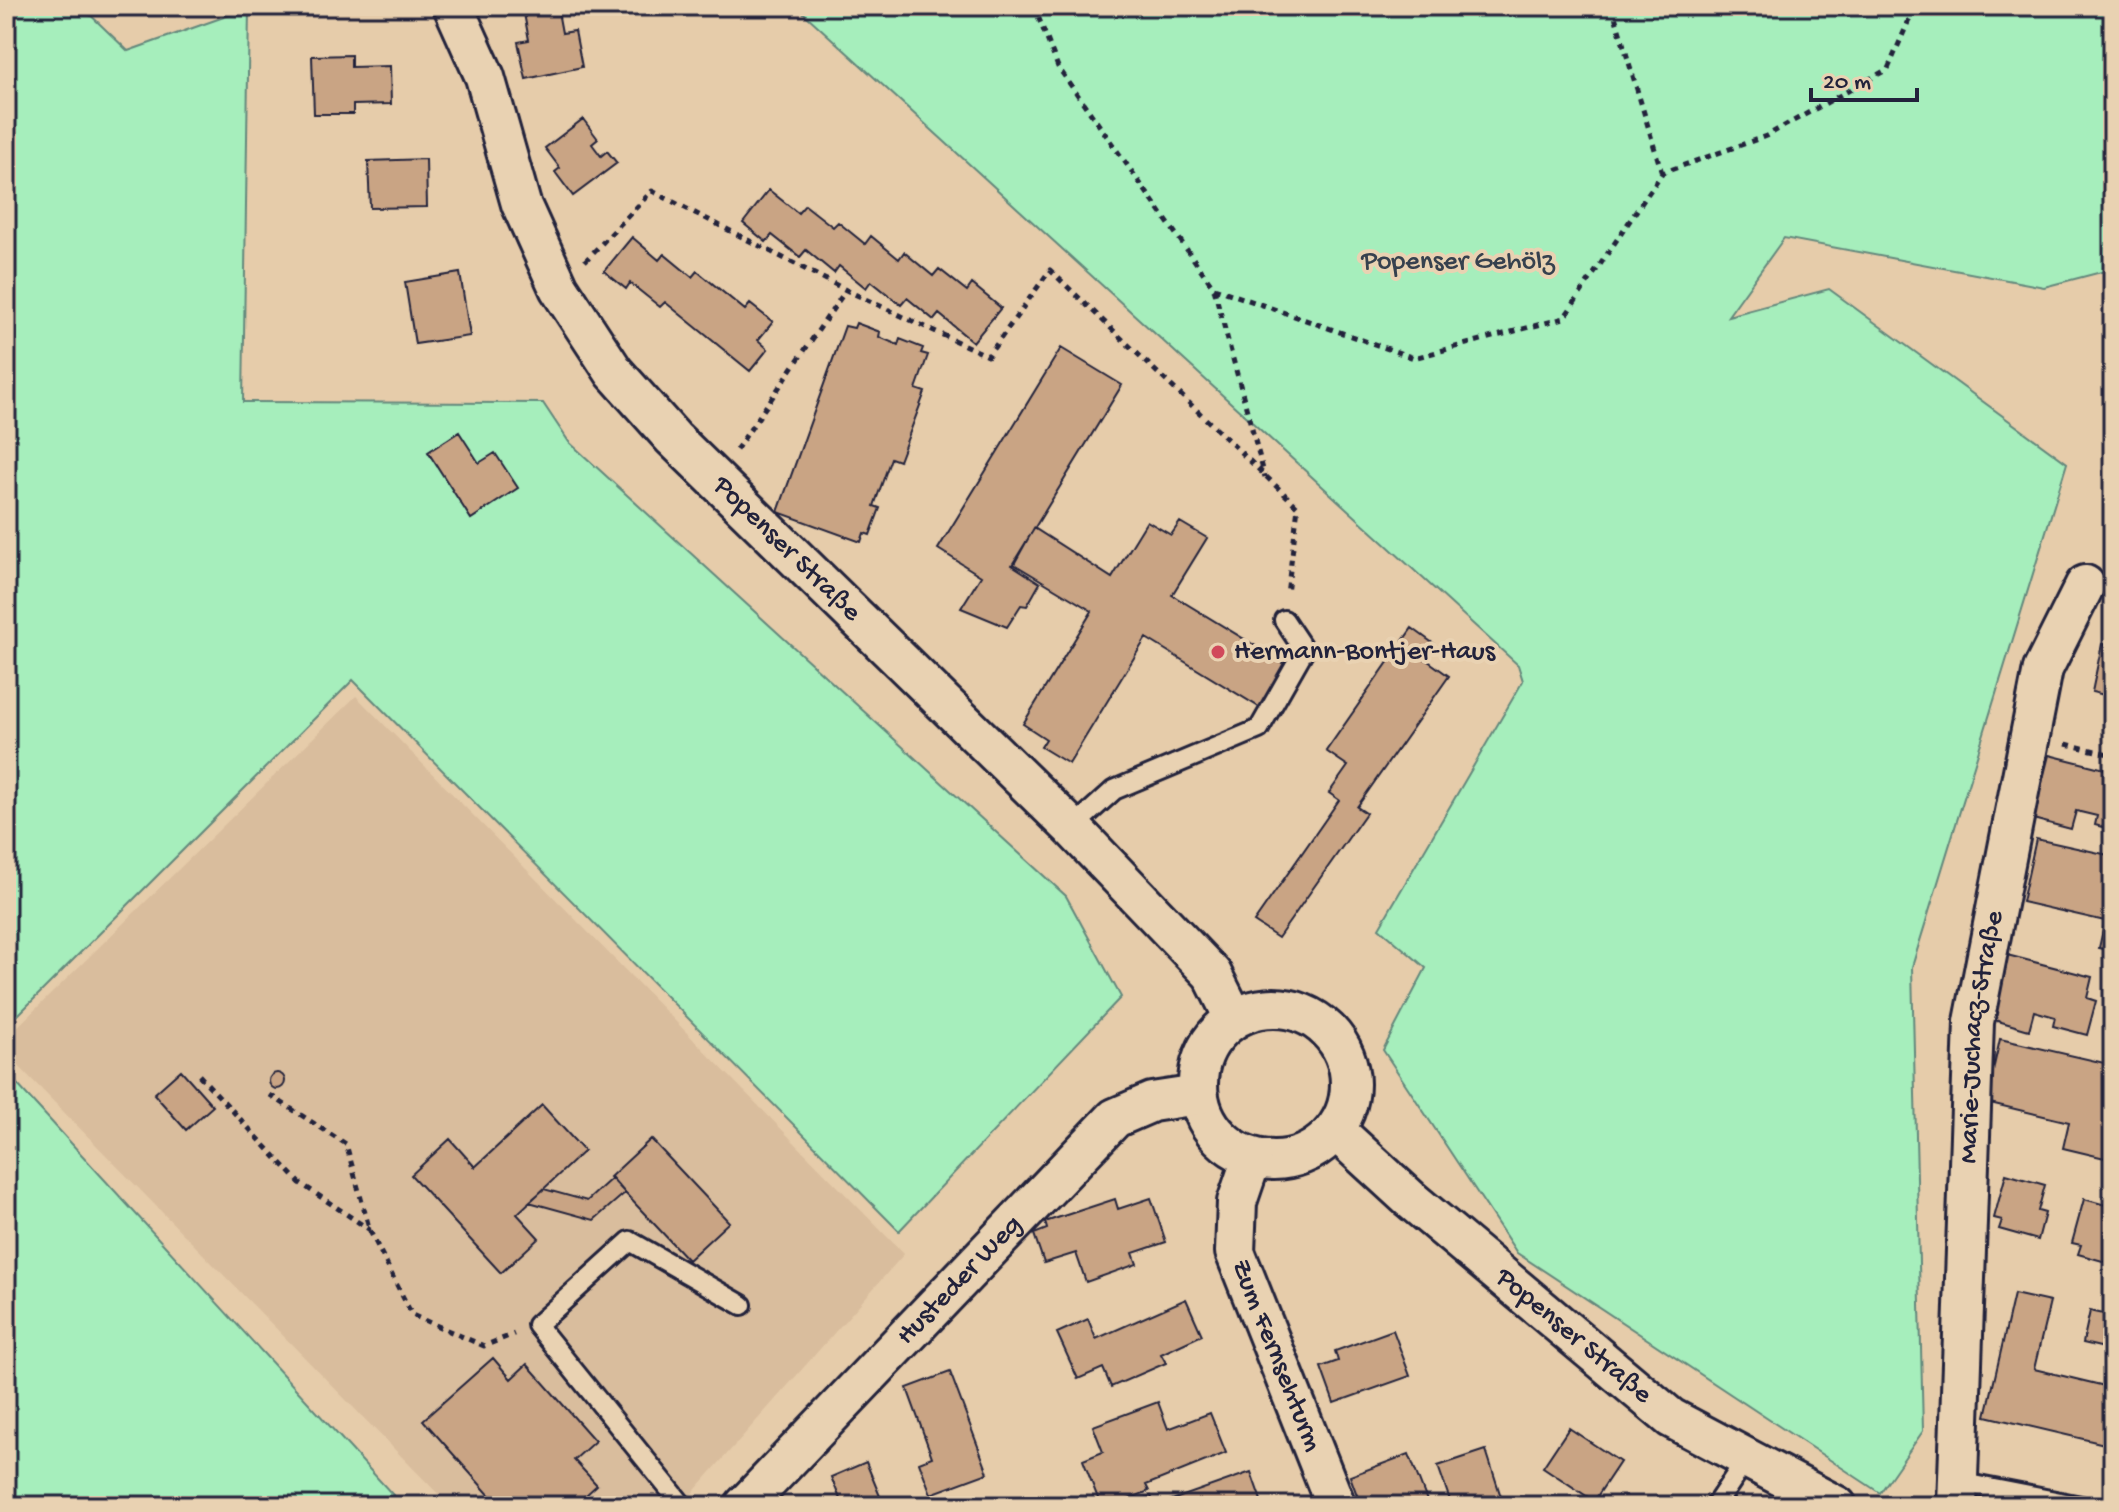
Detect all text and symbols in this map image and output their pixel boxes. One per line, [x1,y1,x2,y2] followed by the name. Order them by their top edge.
[1811,52,1917,102] scale bar
[1823,69,1871,98] text: 20 m
[1360,246,1556,279] park label: Popenser Gehölz
[705,469,868,629] street label: Popenser Straße
[1234,636,1496,669] place label: Hermann-Bontjer-Haus
[1209,643,1227,661] marker: Hermann-Bontjer-Haus
[1953,907,2012,1164] street label: Marie-Juchacz-Straße
[890,1209,1029,1352] street label: Husteder Weg
[1223,1255,1329,1457] street label: Zum Fernsehturm
[1488,1261,1659,1412] street label: Popenser Straße

